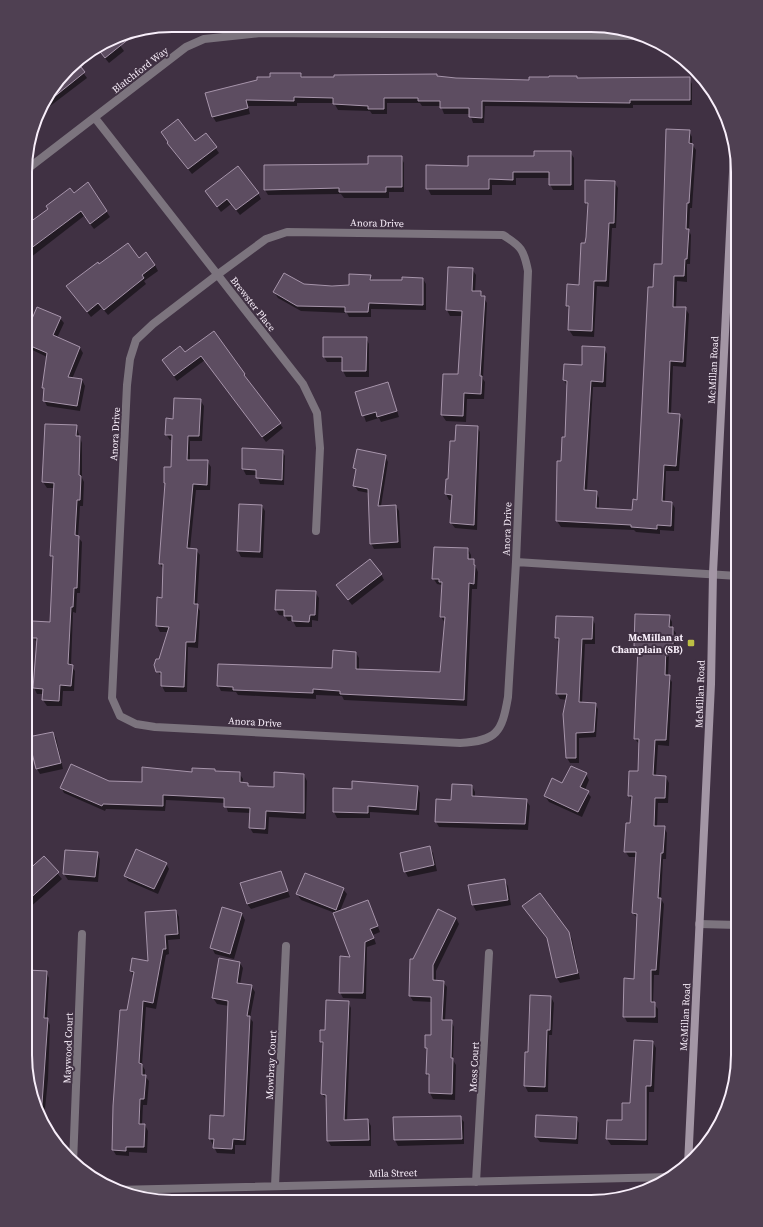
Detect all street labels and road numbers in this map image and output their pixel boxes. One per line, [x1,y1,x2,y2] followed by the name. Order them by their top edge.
[109,43,171,96] street label: Blatchford Way
[350,216,404,230] street label: Anora Drive
[228,274,278,334] street label: Brewster Place
[705,336,721,404] street label: McMillan Road
[107,407,123,461] street label: Anora Drive
[500,502,514,556] street label: Anora Drive
[692,660,708,728] street label: McMillan Road
[228,714,282,730] street label: Anora Drive
[677,983,693,1051] street label: McMillan Road
[60,1012,76,1084] street label: Maywood Court
[263,1029,279,1100] street label: Mowbray Court
[466,1041,482,1093] street label: Moss Court
[369,1166,418,1180] street label: Mila Street

